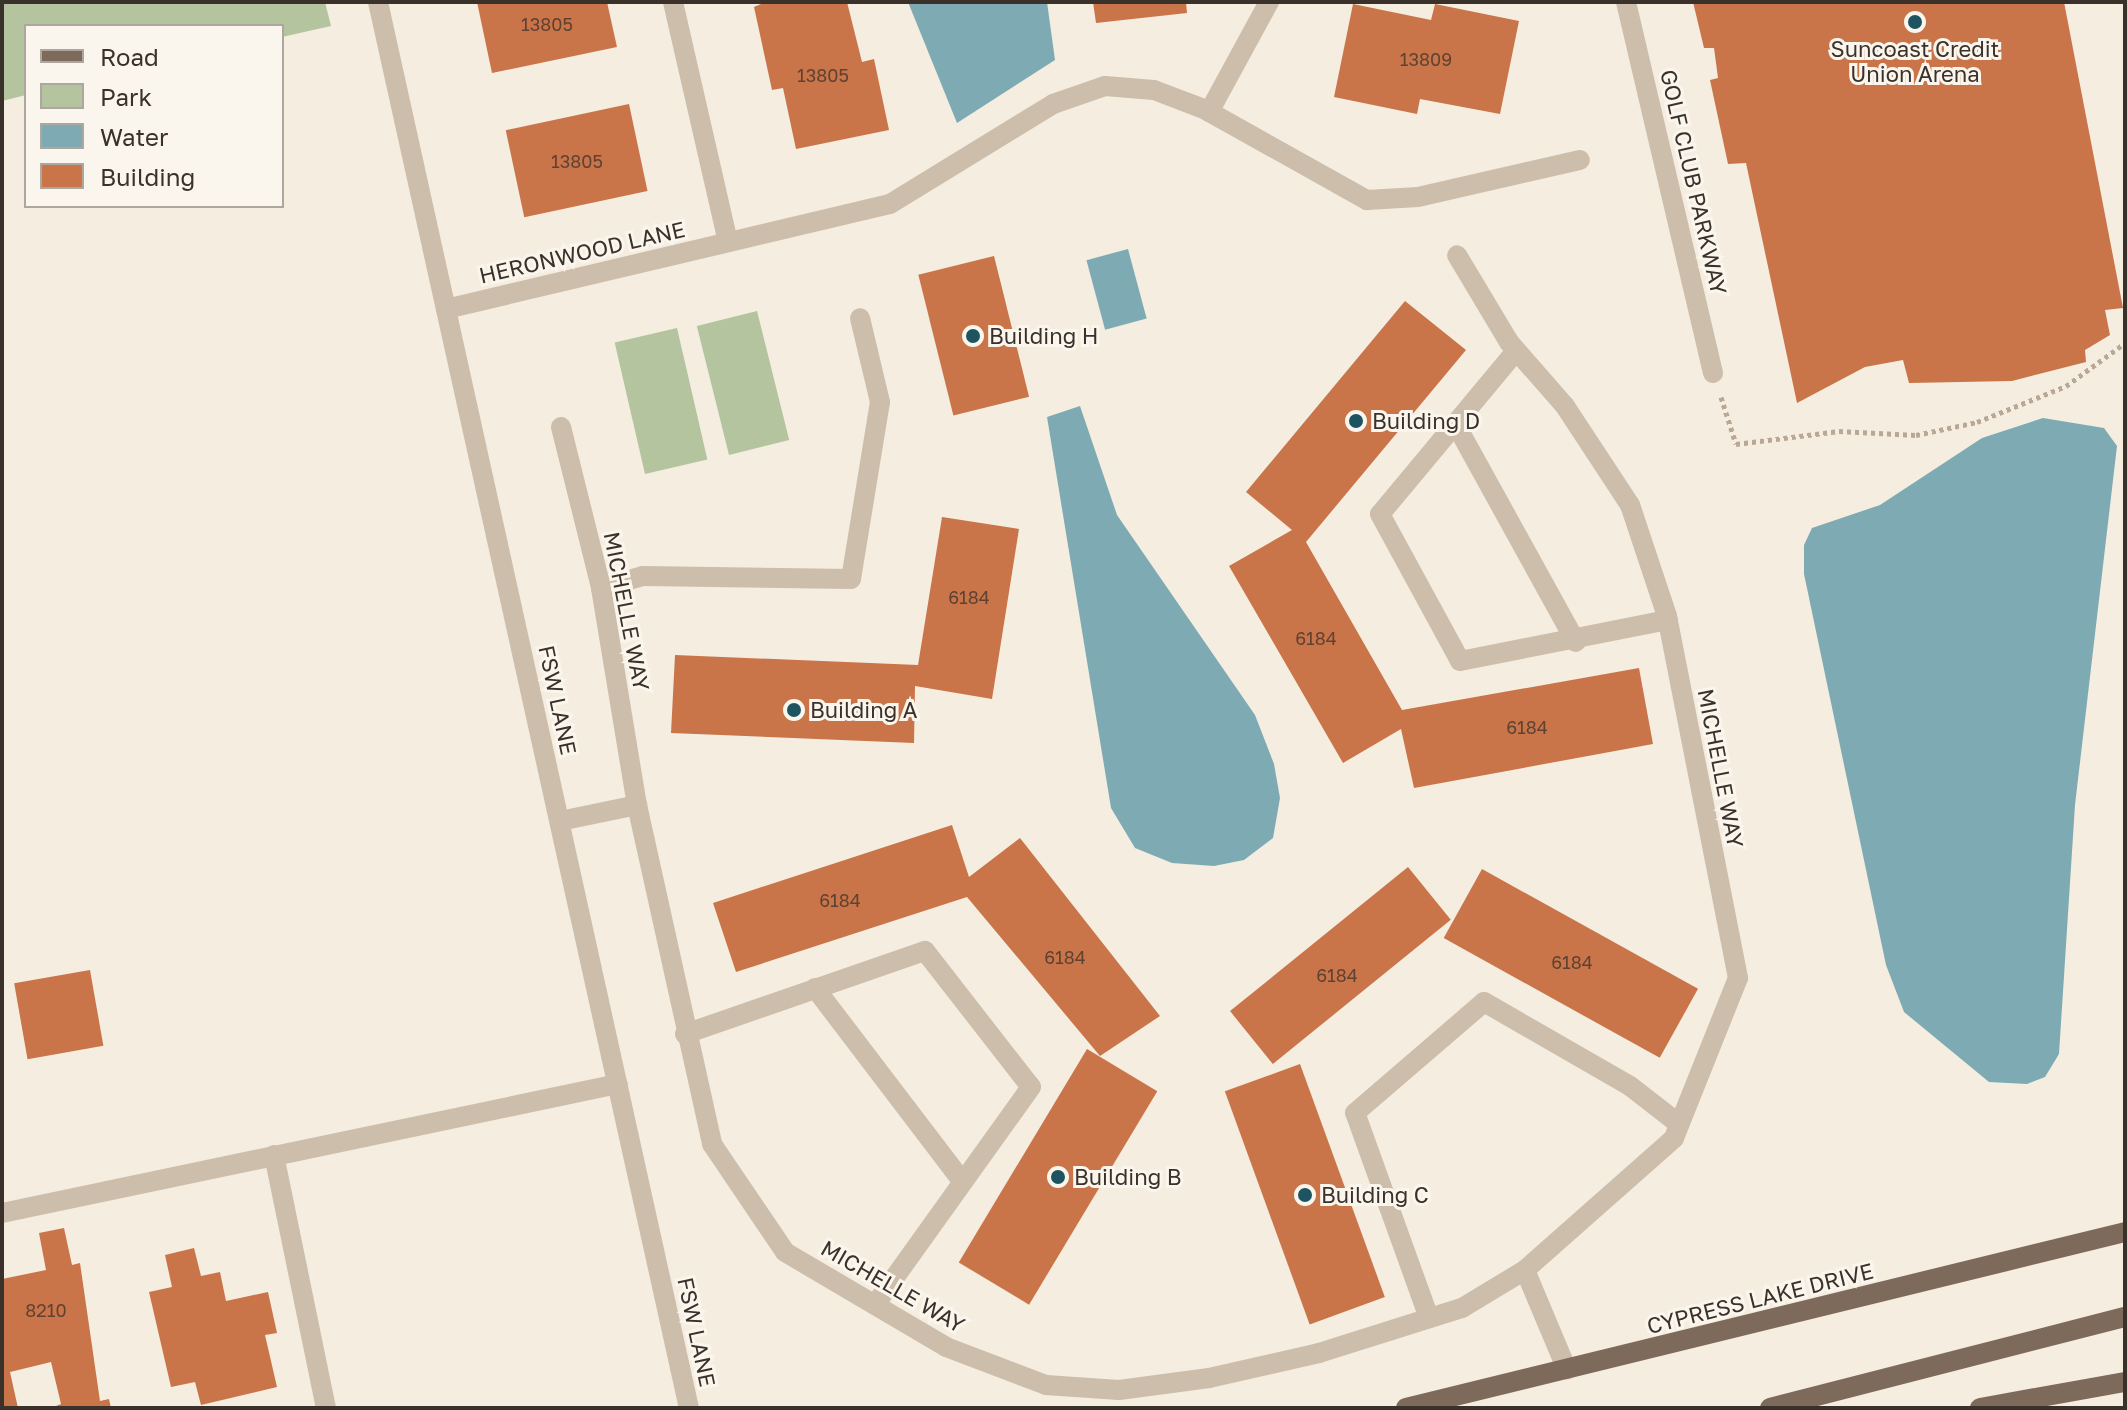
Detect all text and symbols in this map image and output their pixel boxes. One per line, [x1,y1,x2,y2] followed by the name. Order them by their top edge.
[521,13,573,35] house number: 13805
[1906,13,1924,31] marker: Suncoast Credit Union Arena
[24,24,284,208] legend
[1831,35,1999,86] place label: Suncoast Credit Union Arena
[100,42,159,71] text: Road
[1400,48,1452,70] house number: 13809
[797,64,849,86] house number: 13805
[1655,67,1733,297] street label: GOLF CLUB PARKWAY
[100,82,152,111] text: Park
[100,122,168,151] text: Water
[551,150,603,172] house number: 13805
[100,162,195,191] text: Building
[476,215,688,289] street label: HERONWOOD LANE
[989,323,1098,349] place label: Building H
[964,327,982,345] marker: Building H
[1372,408,1480,434] place label: Building D
[1347,412,1365,430] marker: Building D
[599,529,655,693] street label: MICHELLE WAY
[948,586,990,608] house number: 6184
[1295,627,1337,649] house number: 6184
[534,643,582,757] street label: FSW LANE
[1693,686,1749,850] street label: MICHELLE WAY
[810,697,917,723] place label: Building A
[785,701,803,719] marker: Building A
[1506,716,1548,738] house number: 6184
[819,889,861,911] house number: 6184
[1044,946,1086,968] house number: 6184
[1551,951,1593,973] house number: 6184
[1316,964,1358,986] house number: 6184
[1074,1164,1181,1190] place label: Building B
[1049,1168,1067,1186] marker: Building B
[1321,1182,1429,1208] place label: Building C
[1296,1186,1314,1204] marker: Building C
[817,1234,969,1338] street label: MICHELLE WAY
[1644,1257,1876,1339] street label: CYPRESS LAKE DRIVE
[673,1275,721,1389] street label: FSW LANE
[25,1299,67,1321] house number: 8210

